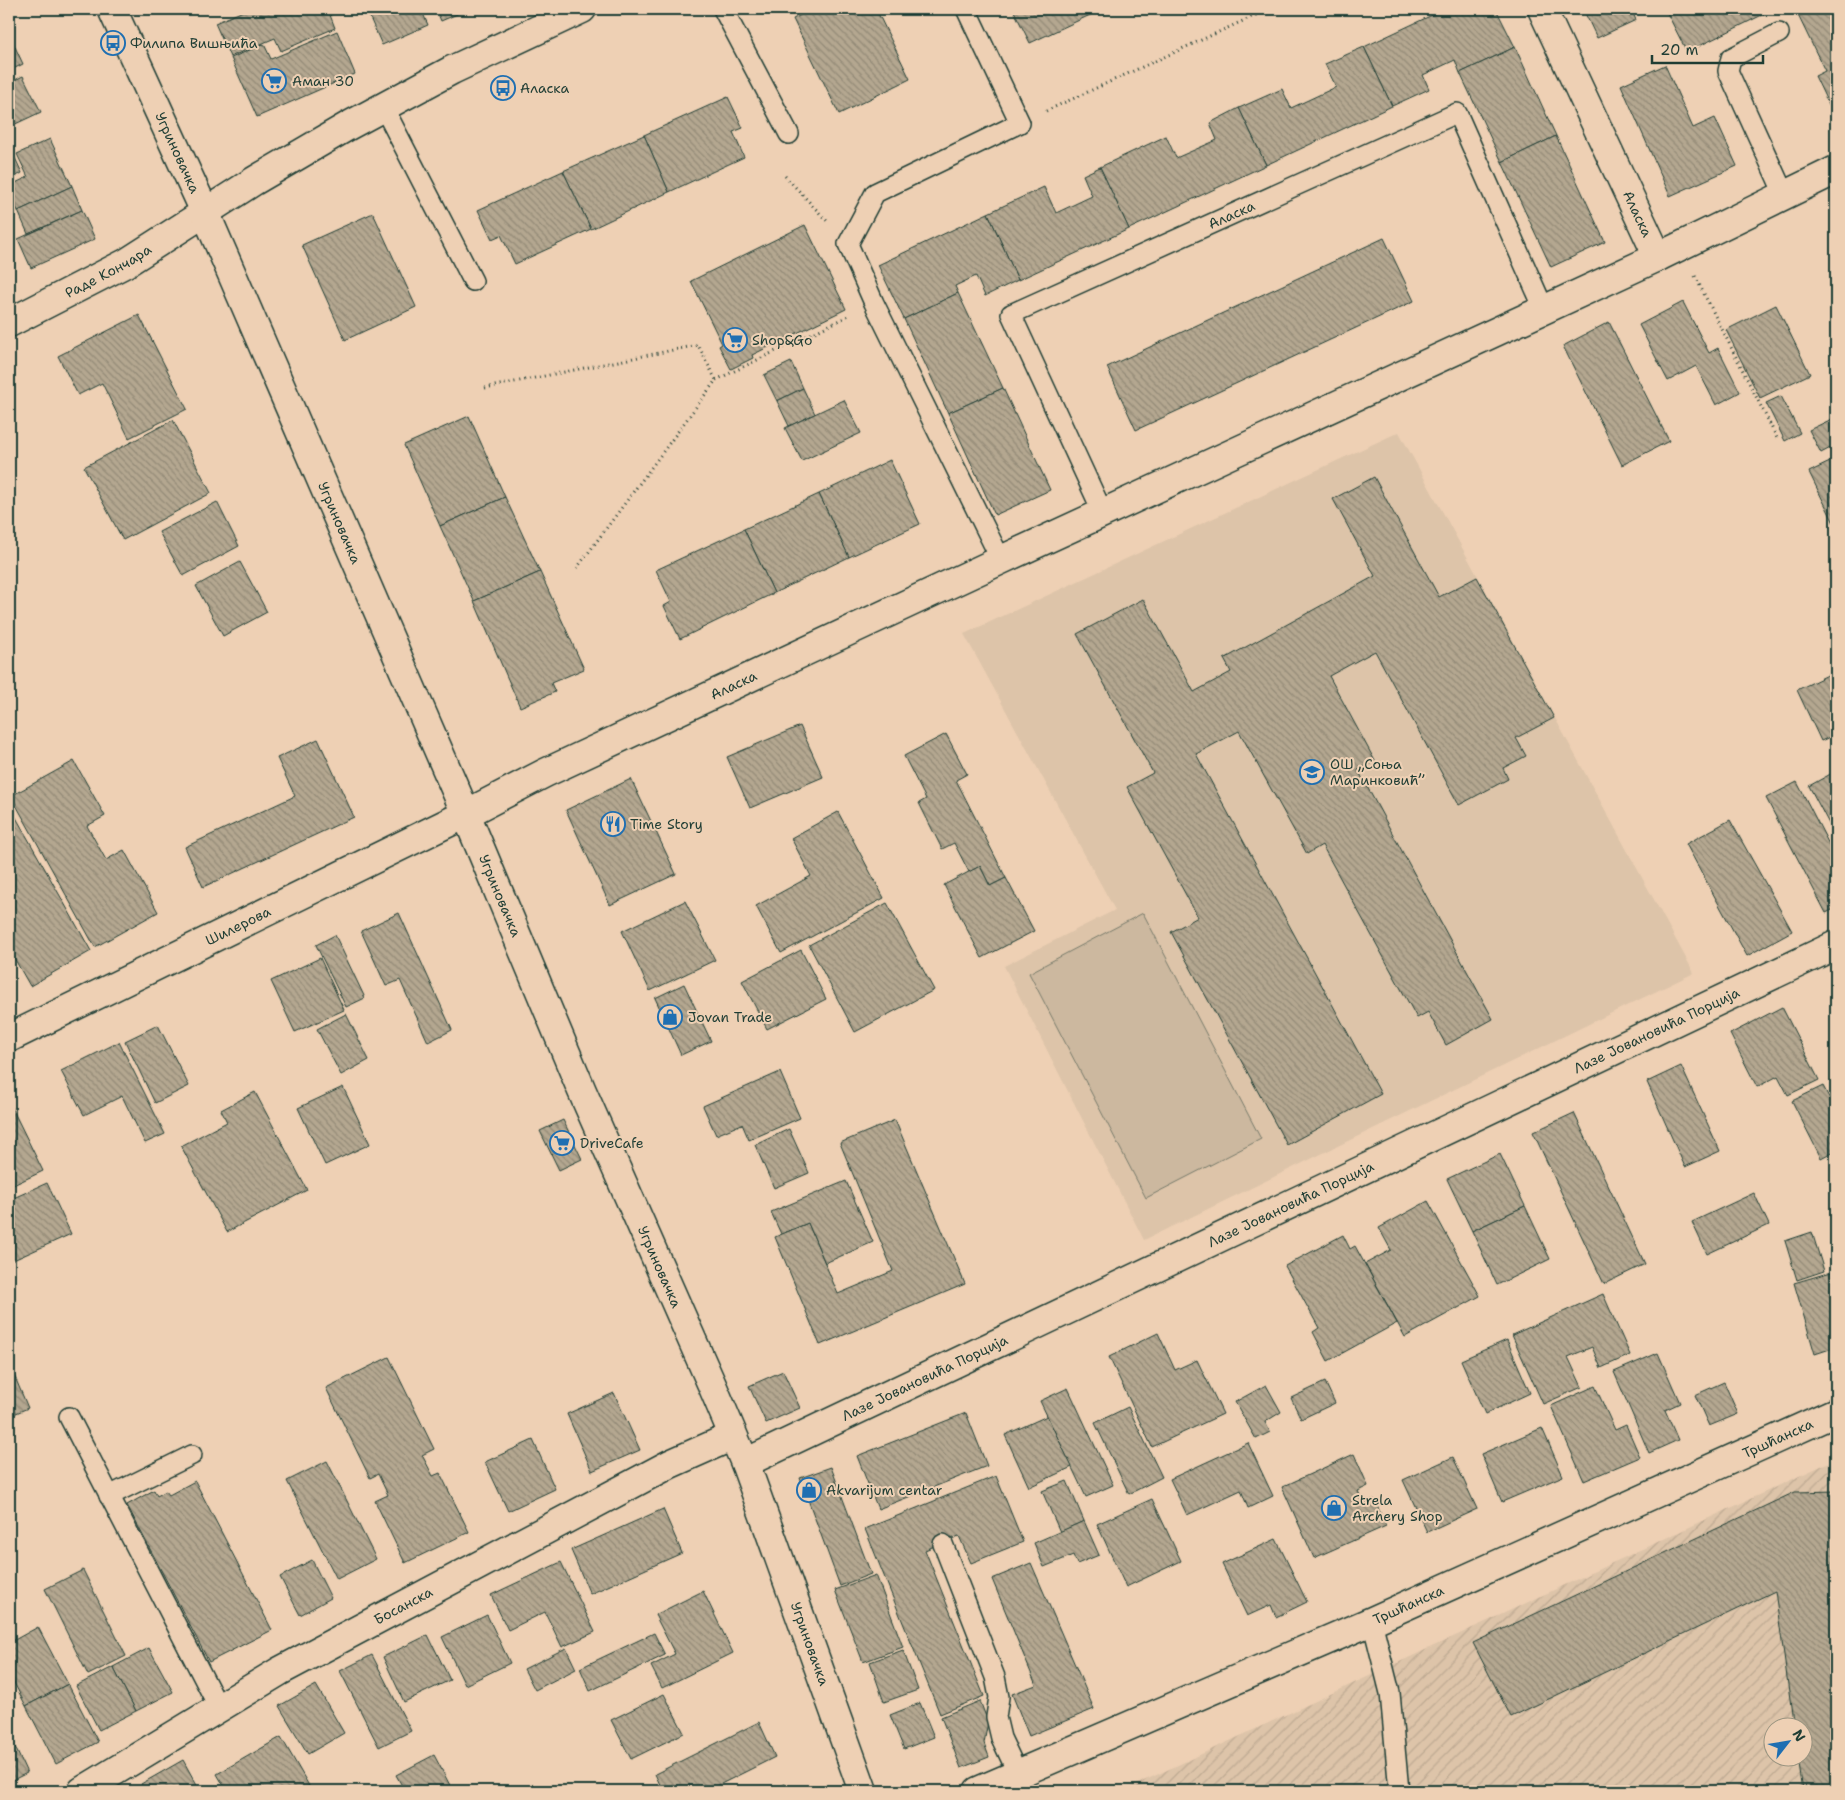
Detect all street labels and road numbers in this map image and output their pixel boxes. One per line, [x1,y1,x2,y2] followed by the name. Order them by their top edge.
[151,109,204,196] street label: Угриновачка
[1619,188,1656,240] street label: Аласка
[1205,196,1258,233] street label: Аласка
[62,240,155,302] street label: Раде Кончара
[314,479,366,567] street label: Угриновачка
[707,666,760,704] street label: Аласка
[475,852,526,940] street label: Угриновачка
[202,902,274,949] street label: Шилерова
[1571,983,1743,1077] street label: Лазе Јовановића Порција
[1205,1157,1377,1251] street label: Лазе Јовановића Порција
[634,1223,686,1311] street label: Угриновачка
[839,1330,1011,1425] street label: Лазе Јовановића Порција
[1739,1414,1816,1462] street label: Тршћанска
[1370,1581,1447,1628] street label: Тршћанска
[371,1583,436,1629] street label: Босанска
[787,1600,833,1688] street label: Угриновачка

